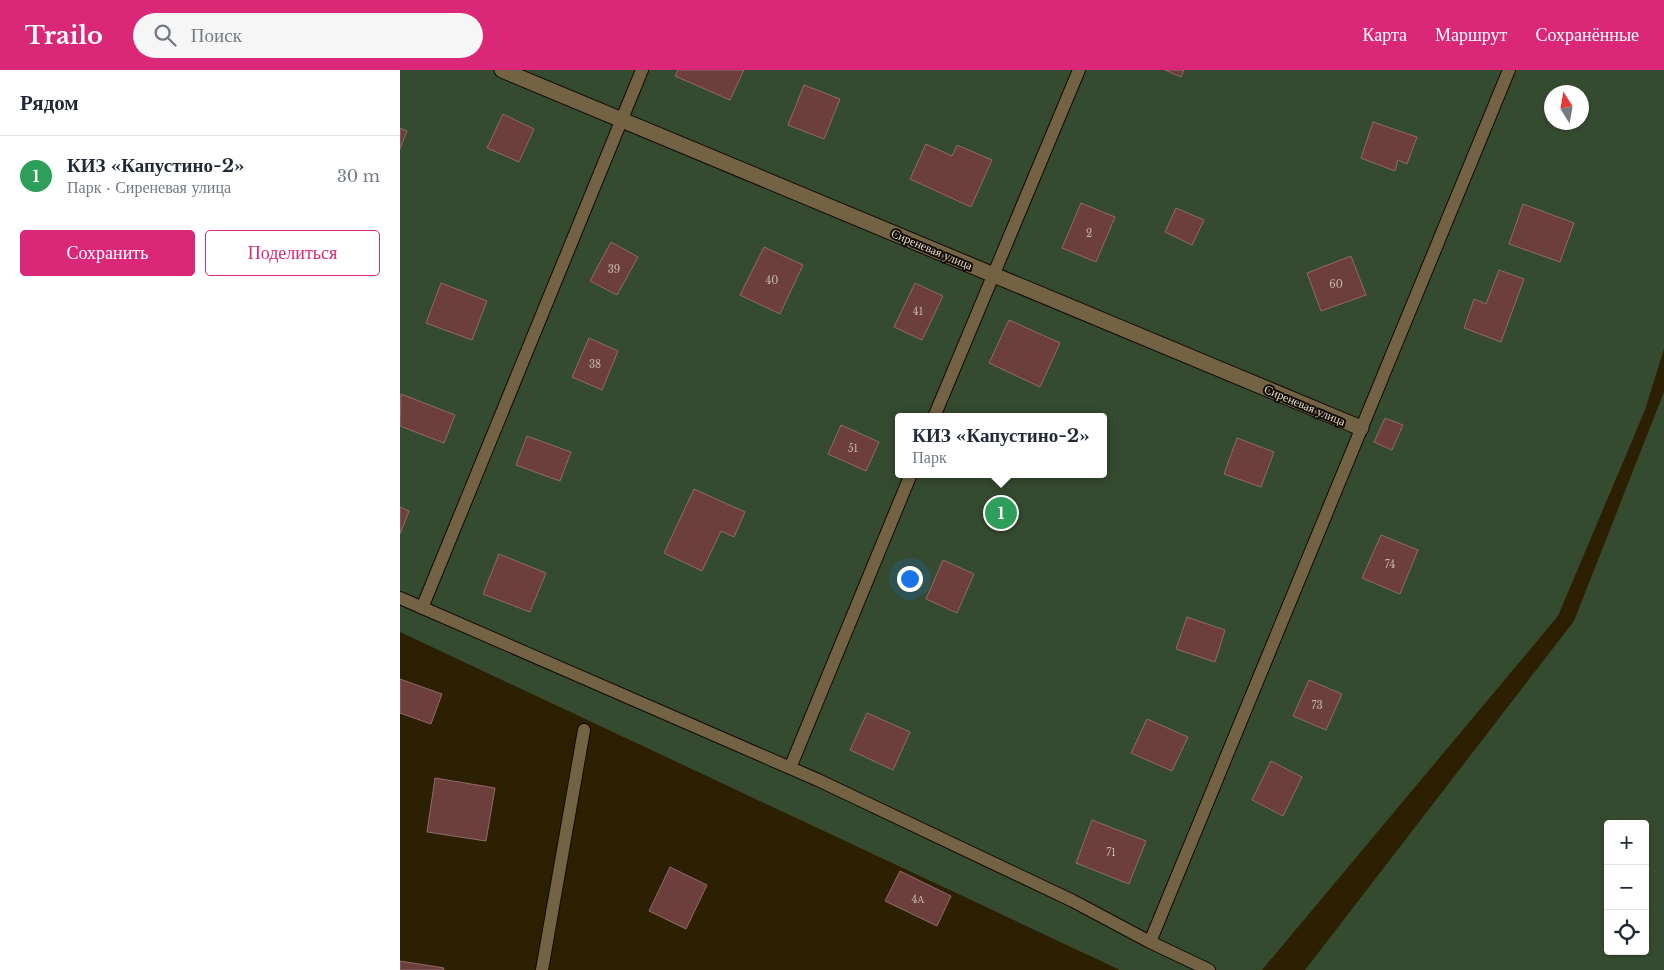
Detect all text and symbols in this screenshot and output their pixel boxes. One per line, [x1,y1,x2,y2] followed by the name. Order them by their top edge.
[133,13,483,58] search box
[25,21,103,50] text: Trailo
[151,21,179,49] icon: search
[191,24,242,47] text: Поиск
[1362,24,1407,46] text: Карта
[1435,24,1507,46] text: Маршрут
[1535,24,1639,46] text: Сохранённые
[1544,85,1589,130] north arrow
[20,90,79,116] text: Рядом
[67,154,245,177] text: КИЗ «Капустино-2»
[33,166,39,186] text: 1
[337,166,380,186] text: 30 m
[67,177,231,197] text: Парк · Сиреневая улица
[889,225,976,273] street label: Сиреневая улица
[1086,227,1092,240] house number: 2
[20,230,195,276] button: Сохранить
[205,230,380,276] button: Поделиться
[608,263,620,276] house number: 39
[766,274,779,287] house number: 40
[1329,278,1343,291] house number: 60
[913,305,923,318] house number: 41
[589,358,601,371] house number: 38
[1262,381,1349,429] street label: Сиреневая улица
[895,413,1107,478] popup
[912,424,1090,447] text: КИЗ «Капустино-2»
[848,442,858,455] house number: 51
[912,447,947,467] text: Парк
[985,494,1017,532] pin: 1
[1385,558,1395,571] house number: 74
[897,566,923,592] your location
[1311,699,1323,712] house number: 73
[1604,820,1649,955] map controls
[1604,820,1649,865] button: +
[1106,846,1116,859] house number: 71
[1604,865,1649,910] button: −
[911,893,925,906] house number: 4А
[1604,910,1649,955] button: locate

